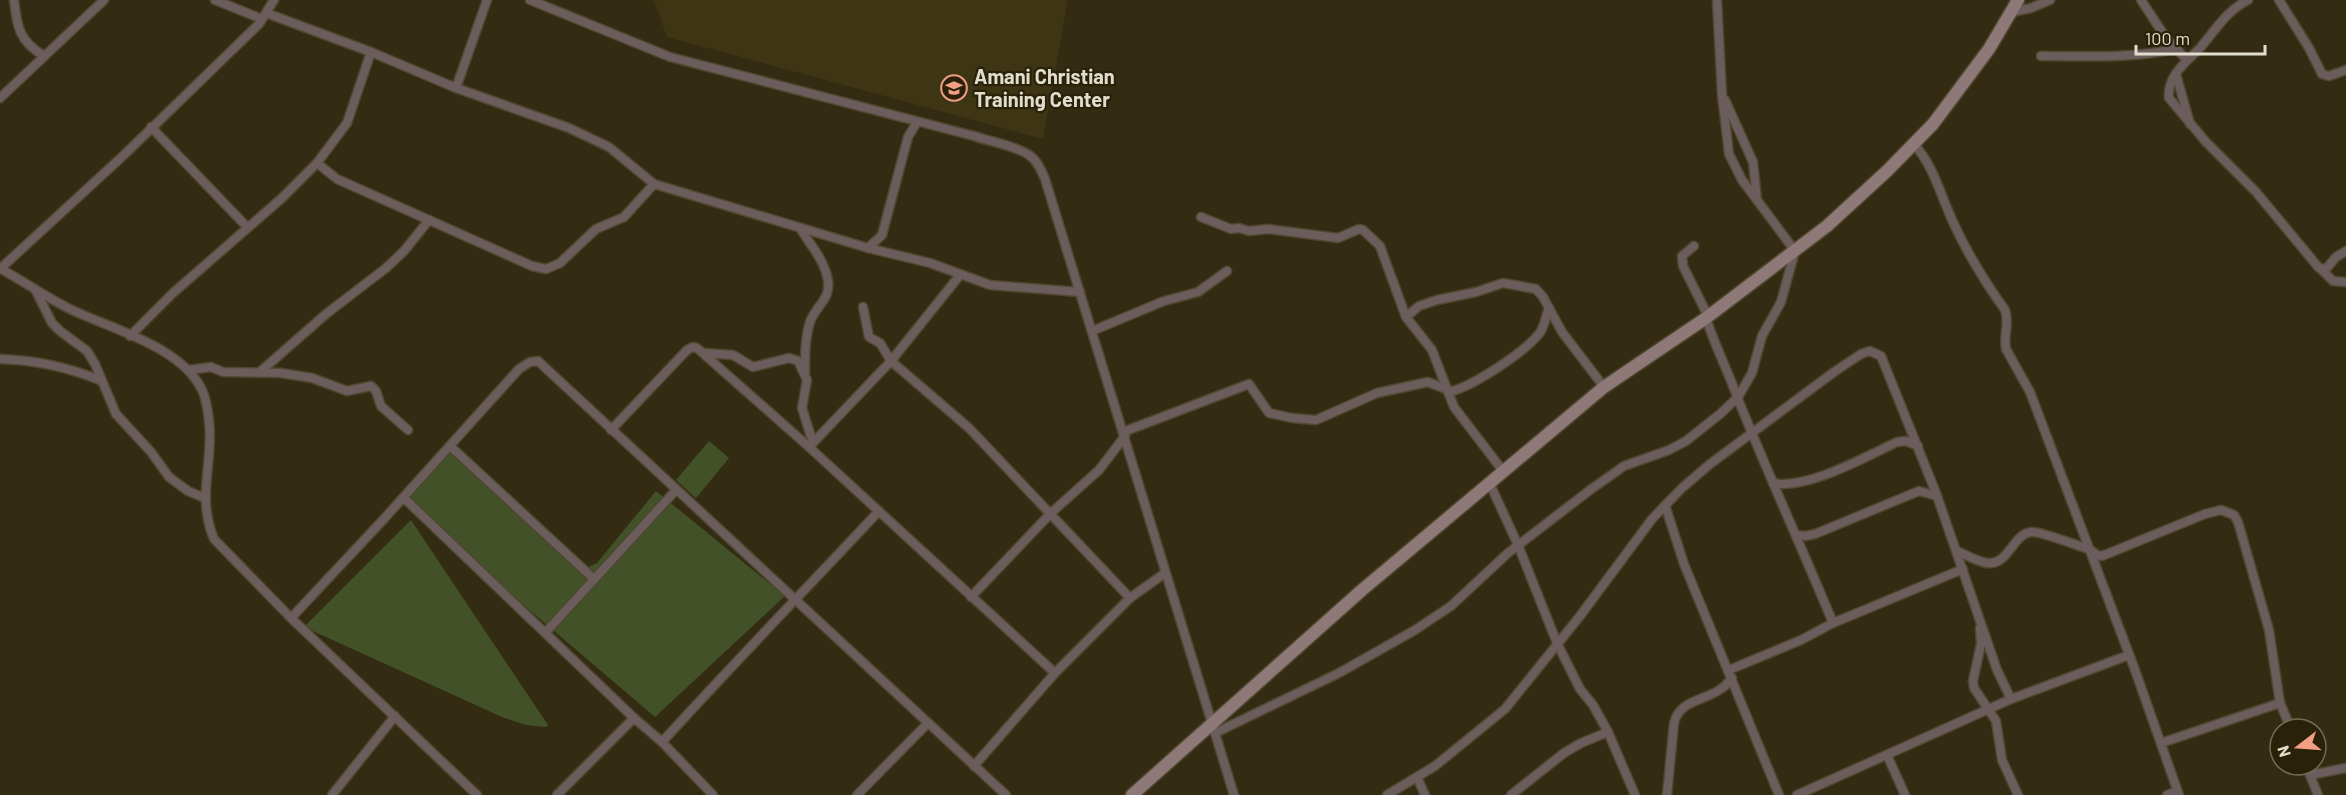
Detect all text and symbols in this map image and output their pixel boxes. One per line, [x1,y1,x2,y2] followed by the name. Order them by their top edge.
[2136,18,2265,56] scale bar
[2145,27,2190,49] text: 100 m
[974,64,1115,111] place label: Amani Christian Training Center
[939,73,969,103] school or university icon: Amani Christian Training Center
[2268,717,2328,777] north arrow
[2273,744,2294,759] text: N

